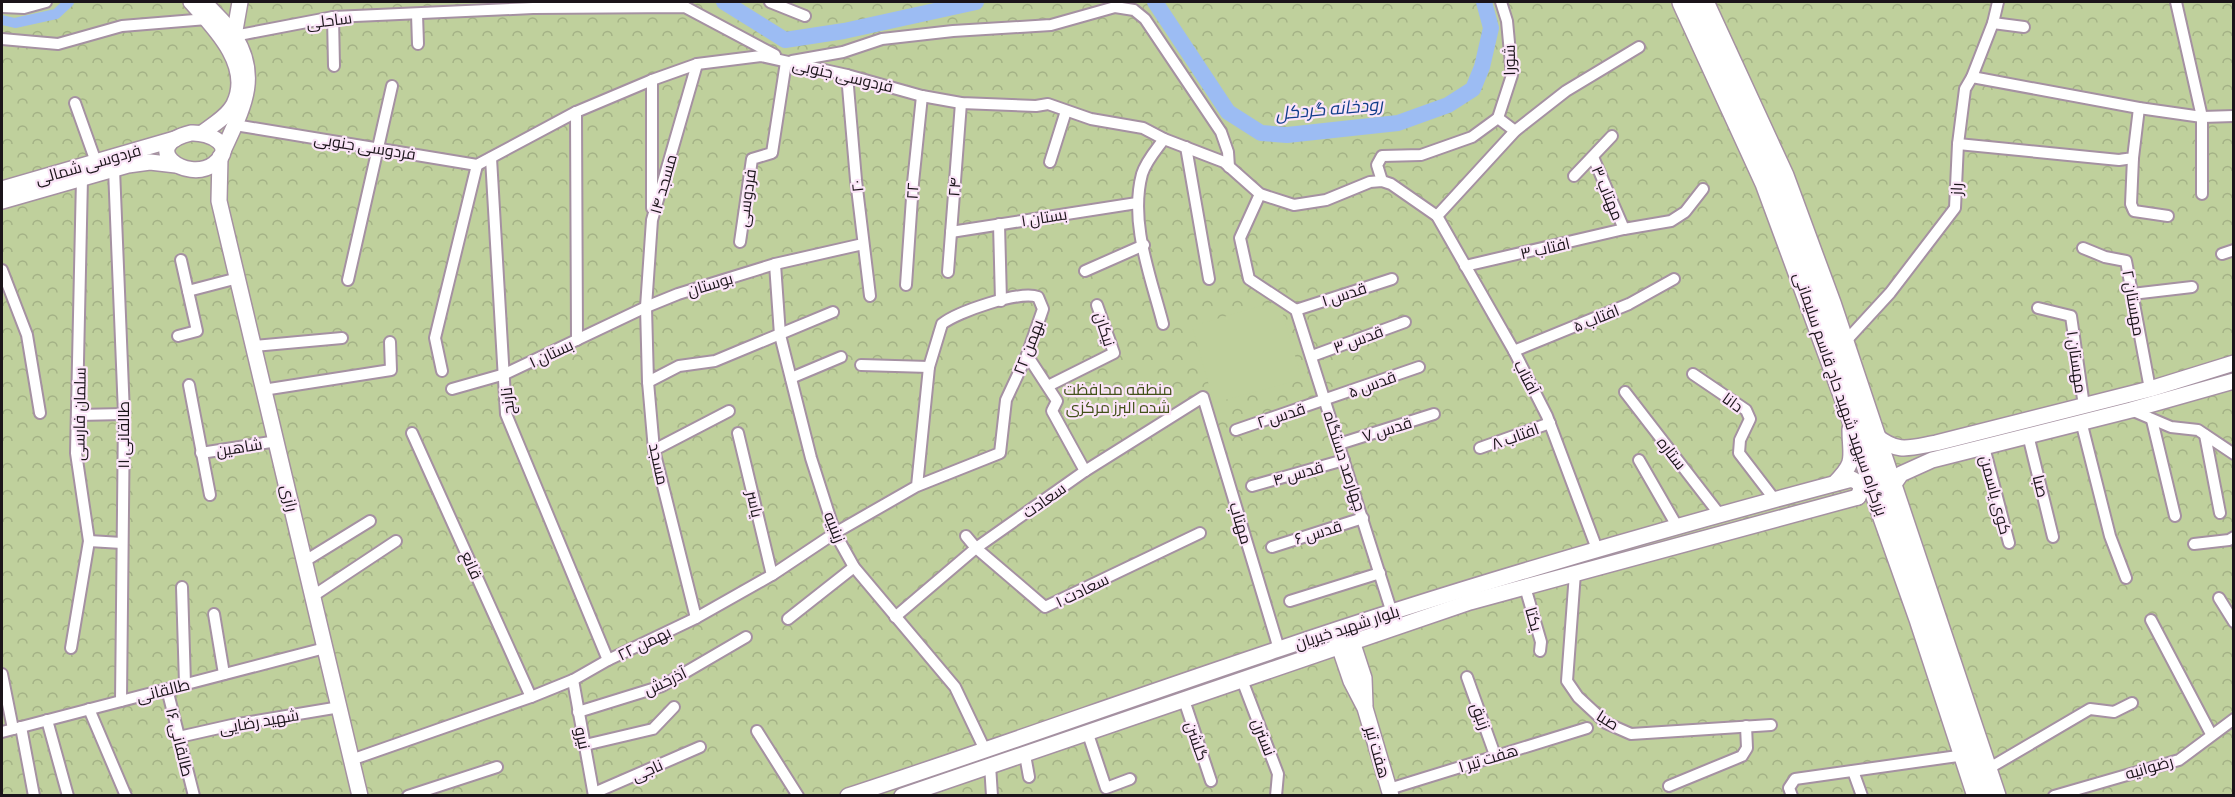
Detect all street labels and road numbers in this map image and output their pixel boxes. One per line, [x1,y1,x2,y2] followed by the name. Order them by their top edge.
[305,7,353,34] street label: ساحلی
[1499,44,1519,76] street label: شورا
[790,54,895,97] street label: فردوسی جنوبی
[312,128,417,165] street label: فردوسی جنوبی
[33,139,143,190] street label: فردوسی شمالی
[645,152,681,216] street label: مسجد ۱۴
[1587,163,1628,224] street label: مهتاب ۳
[732,168,761,228] street label: فردوسی
[943,177,965,197] street label: ۲۴
[846,179,868,193] street label: ۲۰
[901,182,923,200] street label: ۲۲
[1946,182,1966,197] street label: راز
[1019,203,1069,231] street label: بستان ۱
[1518,233,1572,263] street label: افتاب ۳
[685,268,736,301] street label: بوستان
[2117,269,2150,338] street label: مهستان ۲
[1788,270,1892,519] street label: بزرگراه سپهبد شهید حاج قاسم سلیمانی
[1319,277,1369,312] street label: قدس ۱
[1570,300,1622,336] street label: افتاب ۵
[1089,309,1120,349] street label: نیکان
[1008,317,1048,378] street label: ۲۲ بهمن
[1330,321,1386,358] street label: قدس ۳
[2062,329,2091,395] street label: مهستان ۱
[526,334,577,373] street label: بستان ۱
[1510,356,1544,398] street label: آفتاب
[1345,366,1399,403] street label: قدس ۵
[68,367,91,461] street label: سلمان فارسی
[496,386,520,416] street label: نارنج
[1719,388,1747,416] street label: دانا
[1254,398,1308,433] street label: قدس ۲
[113,401,134,469] street label: طالقانی ۱۱
[1317,408,1371,514] street label: چهارصد دستگاه
[1360,412,1415,447] street label: قدس ۷
[1488,418,1542,454] street label: افتاب ۸
[214,433,264,462] street label: شاهین
[1653,433,1691,473] street label: ستاره
[645,441,673,487] street label: مسجد
[1975,453,2016,537] street label: کوی یاسمن
[1270,456,1326,491] street label: قدس ۴
[2029,473,2053,499] street label: صبا
[1018,478,1070,522] street label: سعادت
[276,483,303,514] street label: رازی
[742,488,768,520] street label: یاسر
[1224,500,1257,547] street label: مهتاب
[820,508,850,546] street label: زینبیه
[1292,515,1345,550] street label: قدس ۶
[455,548,487,583] street label: قانع
[1052,569,1112,611] street label: سعادت ۱
[1292,601,1402,654] street label: بلوار شهید خیریان
[1521,605,1547,634] street label: یکتا
[614,621,674,665] street label: ۲۲ بهمن
[640,662,691,700] street label: آذرخش
[134,674,192,707] street label: طالقانی
[1466,700,1495,733] street label: زنبق
[217,704,301,739] street label: شهید رضایی
[161,705,198,779] street label: طالقانی ۱۶
[1593,706,1623,734] street label: صبا
[1247,716,1280,759] street label: نسترن
[1180,719,1213,764] street label: گلشن
[1361,723,1395,780] street label: هفت تیر
[571,725,595,751] street label: نیرو
[1456,739,1520,777] street label: هفت تیر ۱
[2123,751,2175,783] street label: رضوانیه
[628,754,666,787] street label: ناجی

